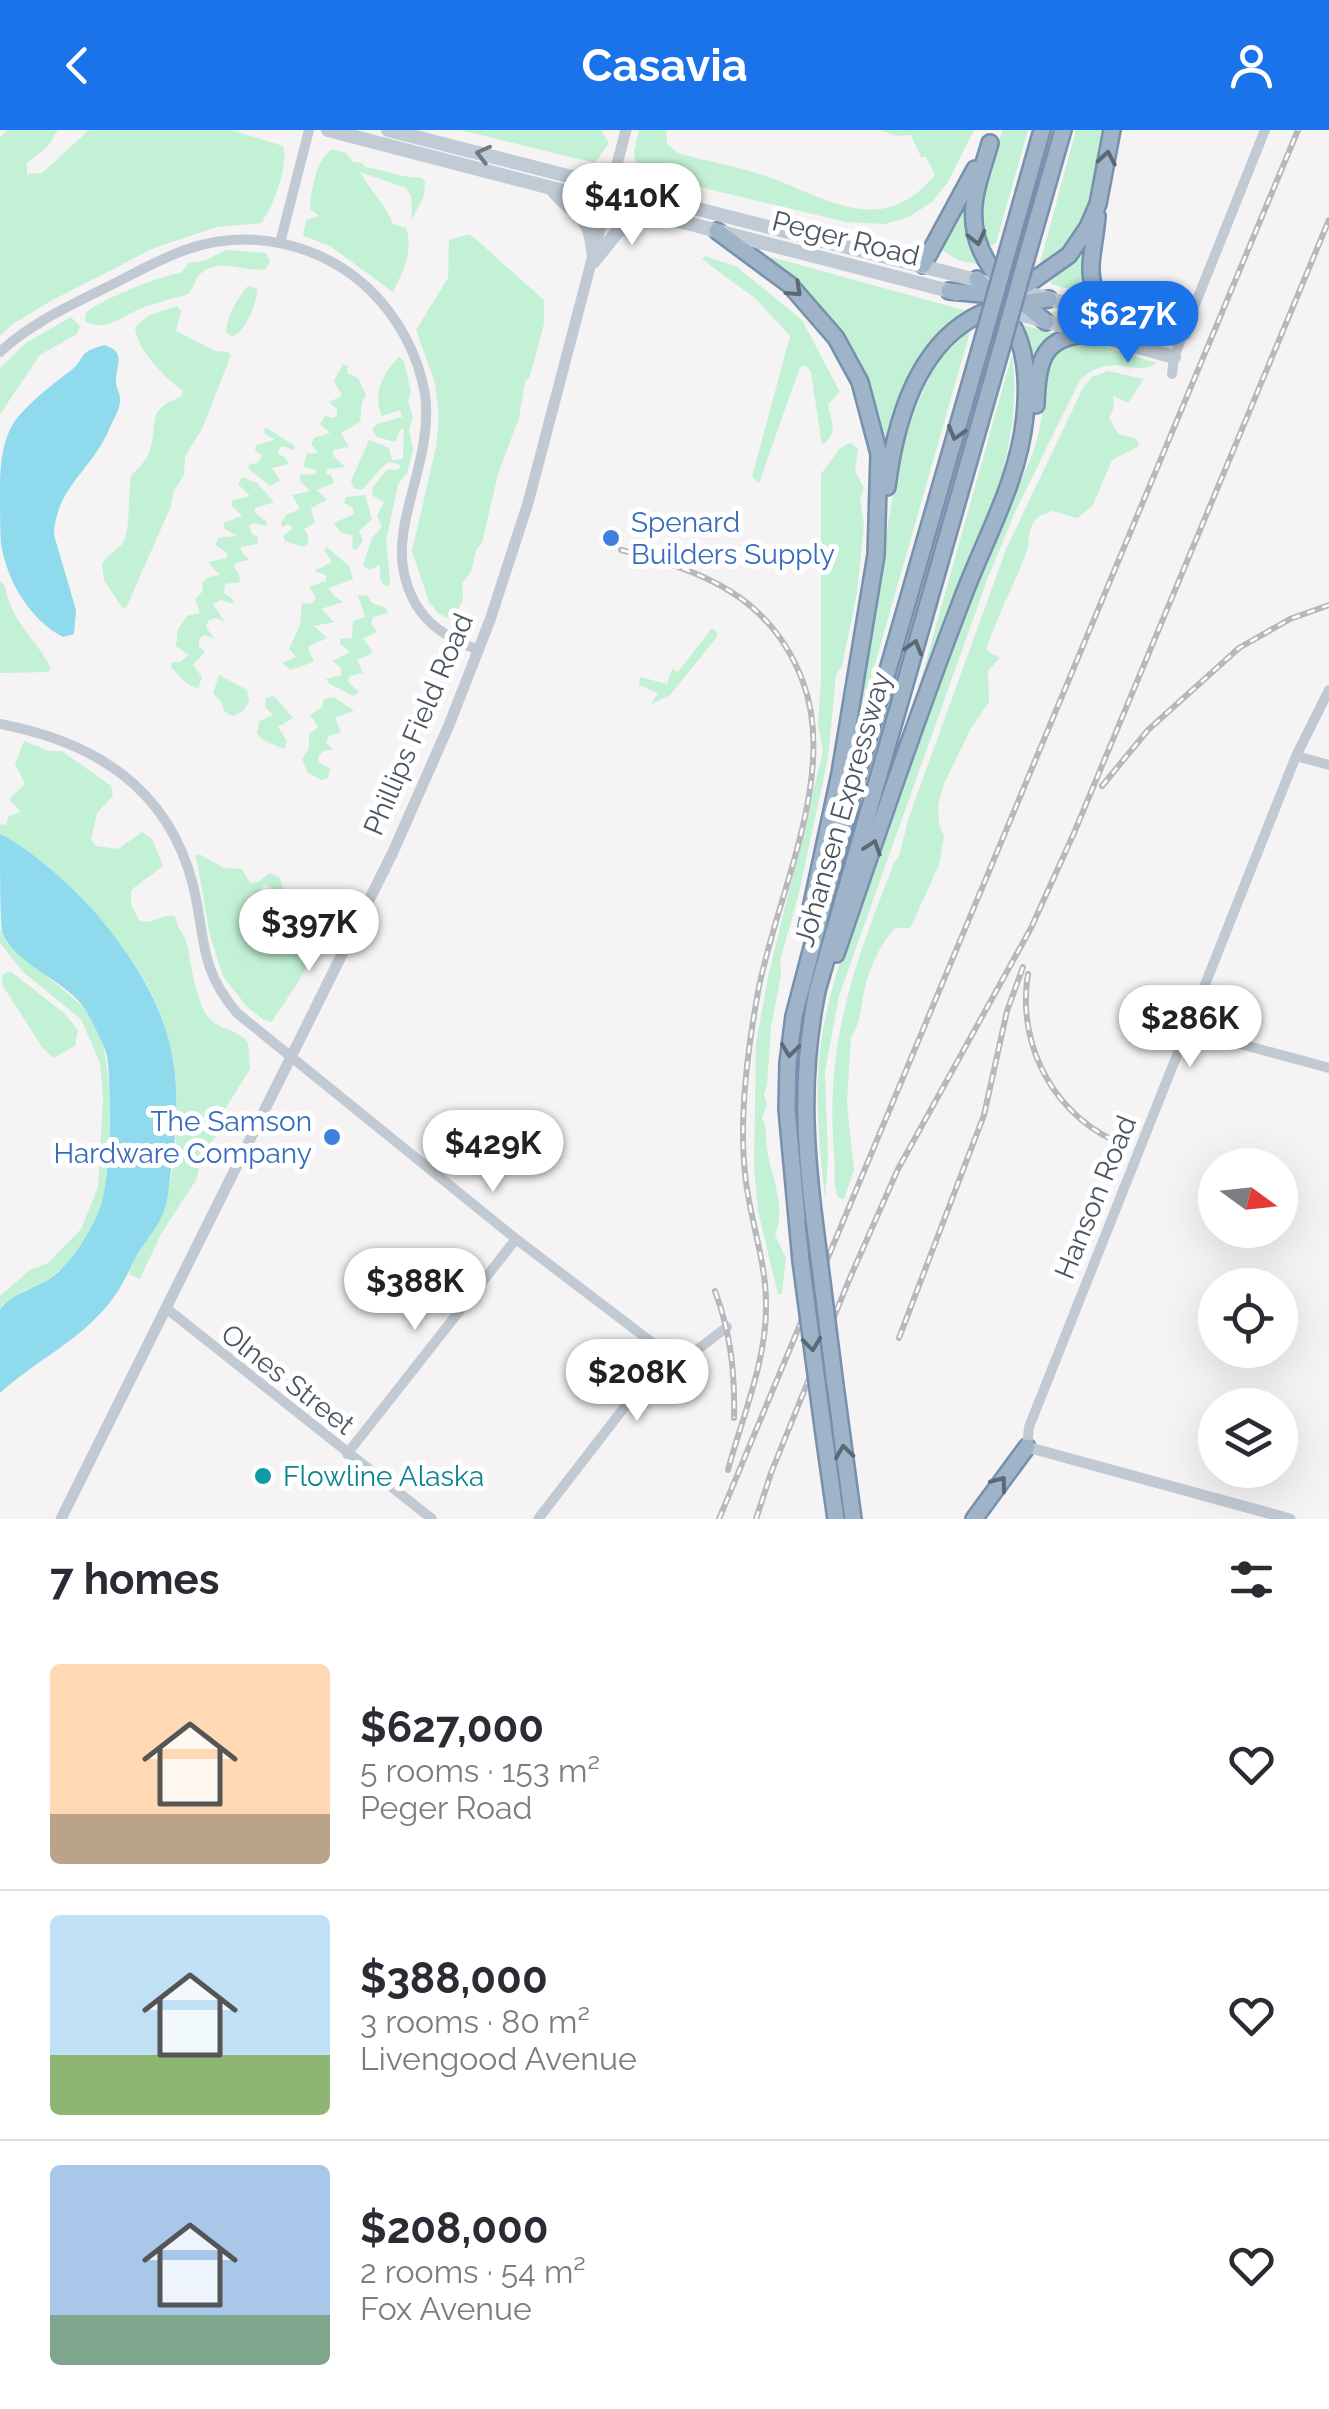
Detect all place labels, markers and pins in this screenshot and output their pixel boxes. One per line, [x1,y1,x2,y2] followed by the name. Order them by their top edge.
[562,163,702,248] pin: $410K
[1058,281,1198,366] pin: $627K
[631,506,835,571] place label: Spenard Builders Supply
[600,527,622,549] marker: Spenard Builders Supply
[239,889,379,974] pin: $397K
[1120,985,1260,1070] pin: $286K
[53,1105,312,1170] place label: The Samson Hardware Company
[423,1110,563,1195] pin: $429K
[321,1126,343,1148] marker: The Samson Hardware Company
[345,1248,485,1333] pin: $388K
[567,1339,707,1424] pin: $208K
[283,1460,484,1493] place label: Flowline Alaska
[252,1465,274,1487] marker: Flowline Alaska

